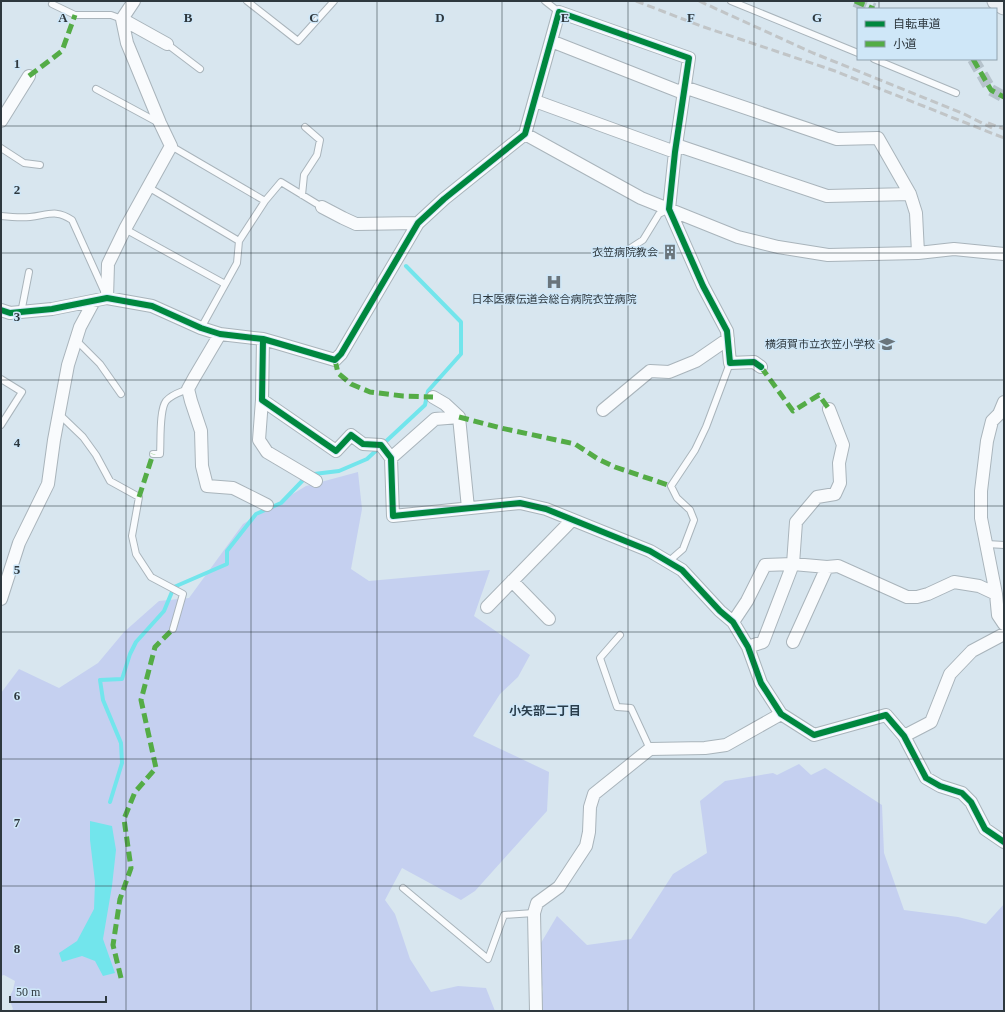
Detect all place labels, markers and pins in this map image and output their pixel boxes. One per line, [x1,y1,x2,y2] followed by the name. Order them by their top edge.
[661,243,679,261] building icon: 衣笠病院教会
[592,246,658,258] place label: 衣笠病院教会
[545,273,563,291] hospital icon: 日本医療伝道会総合病院衣笠病院
[472,293,637,305] place label: 日本医療伝道会総合病院衣笠病院
[878,335,896,353] school or university icon: 横須賀市立衣笠小学校
[765,338,875,350] place label: 横須賀市立衣笠小学校

